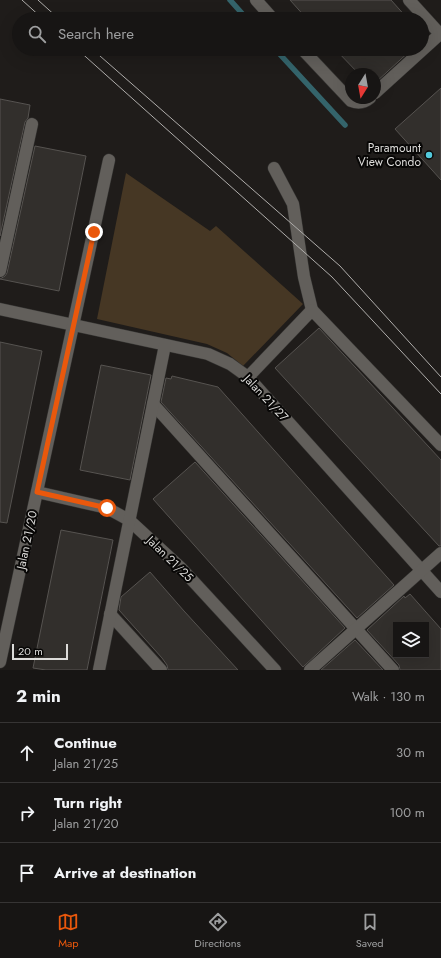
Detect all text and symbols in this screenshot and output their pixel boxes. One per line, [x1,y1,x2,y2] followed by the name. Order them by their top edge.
[12,12,429,56] search box
[26,23,48,45] icon: search
[58,23,134,45] text: Search here
[345,68,381,104] north arrow
[358,139,421,171] place label: Paramount View Condo
[424,150,434,160] marker: Paramount View Condo
[85,223,103,241] route end
[238,369,293,426] street label: Jalan 21/27
[98,499,116,517] route start
[12,509,42,573] street label: Jalan 21/20
[141,531,198,586] street label: Jalan 21/25
[393,622,429,658] map controls
[393,622,429,658] button: layers
[12,642,68,661] scale bar
[18,643,43,659] text: 20 m
[16,684,61,708] text: 2 min
[352,687,425,706] text: Walk · 130 m
[54,732,117,754] text: Continue
[16,742,38,764] icon: ahead
[396,743,425,762] text: 30 m
[54,754,118,773] text: Jalan 21/25
[54,792,122,814] text: Turn right
[16,802,38,824] icon: right
[390,803,425,822] text: 100 m
[54,814,118,833] text: Jalan 21/20
[16,862,38,884] icon: arrive
[54,862,196,884] text: Arrive at destination
[57,911,79,951] tab: Map
[194,911,241,951] tab: Directions
[356,911,384,951] tab: Saved

